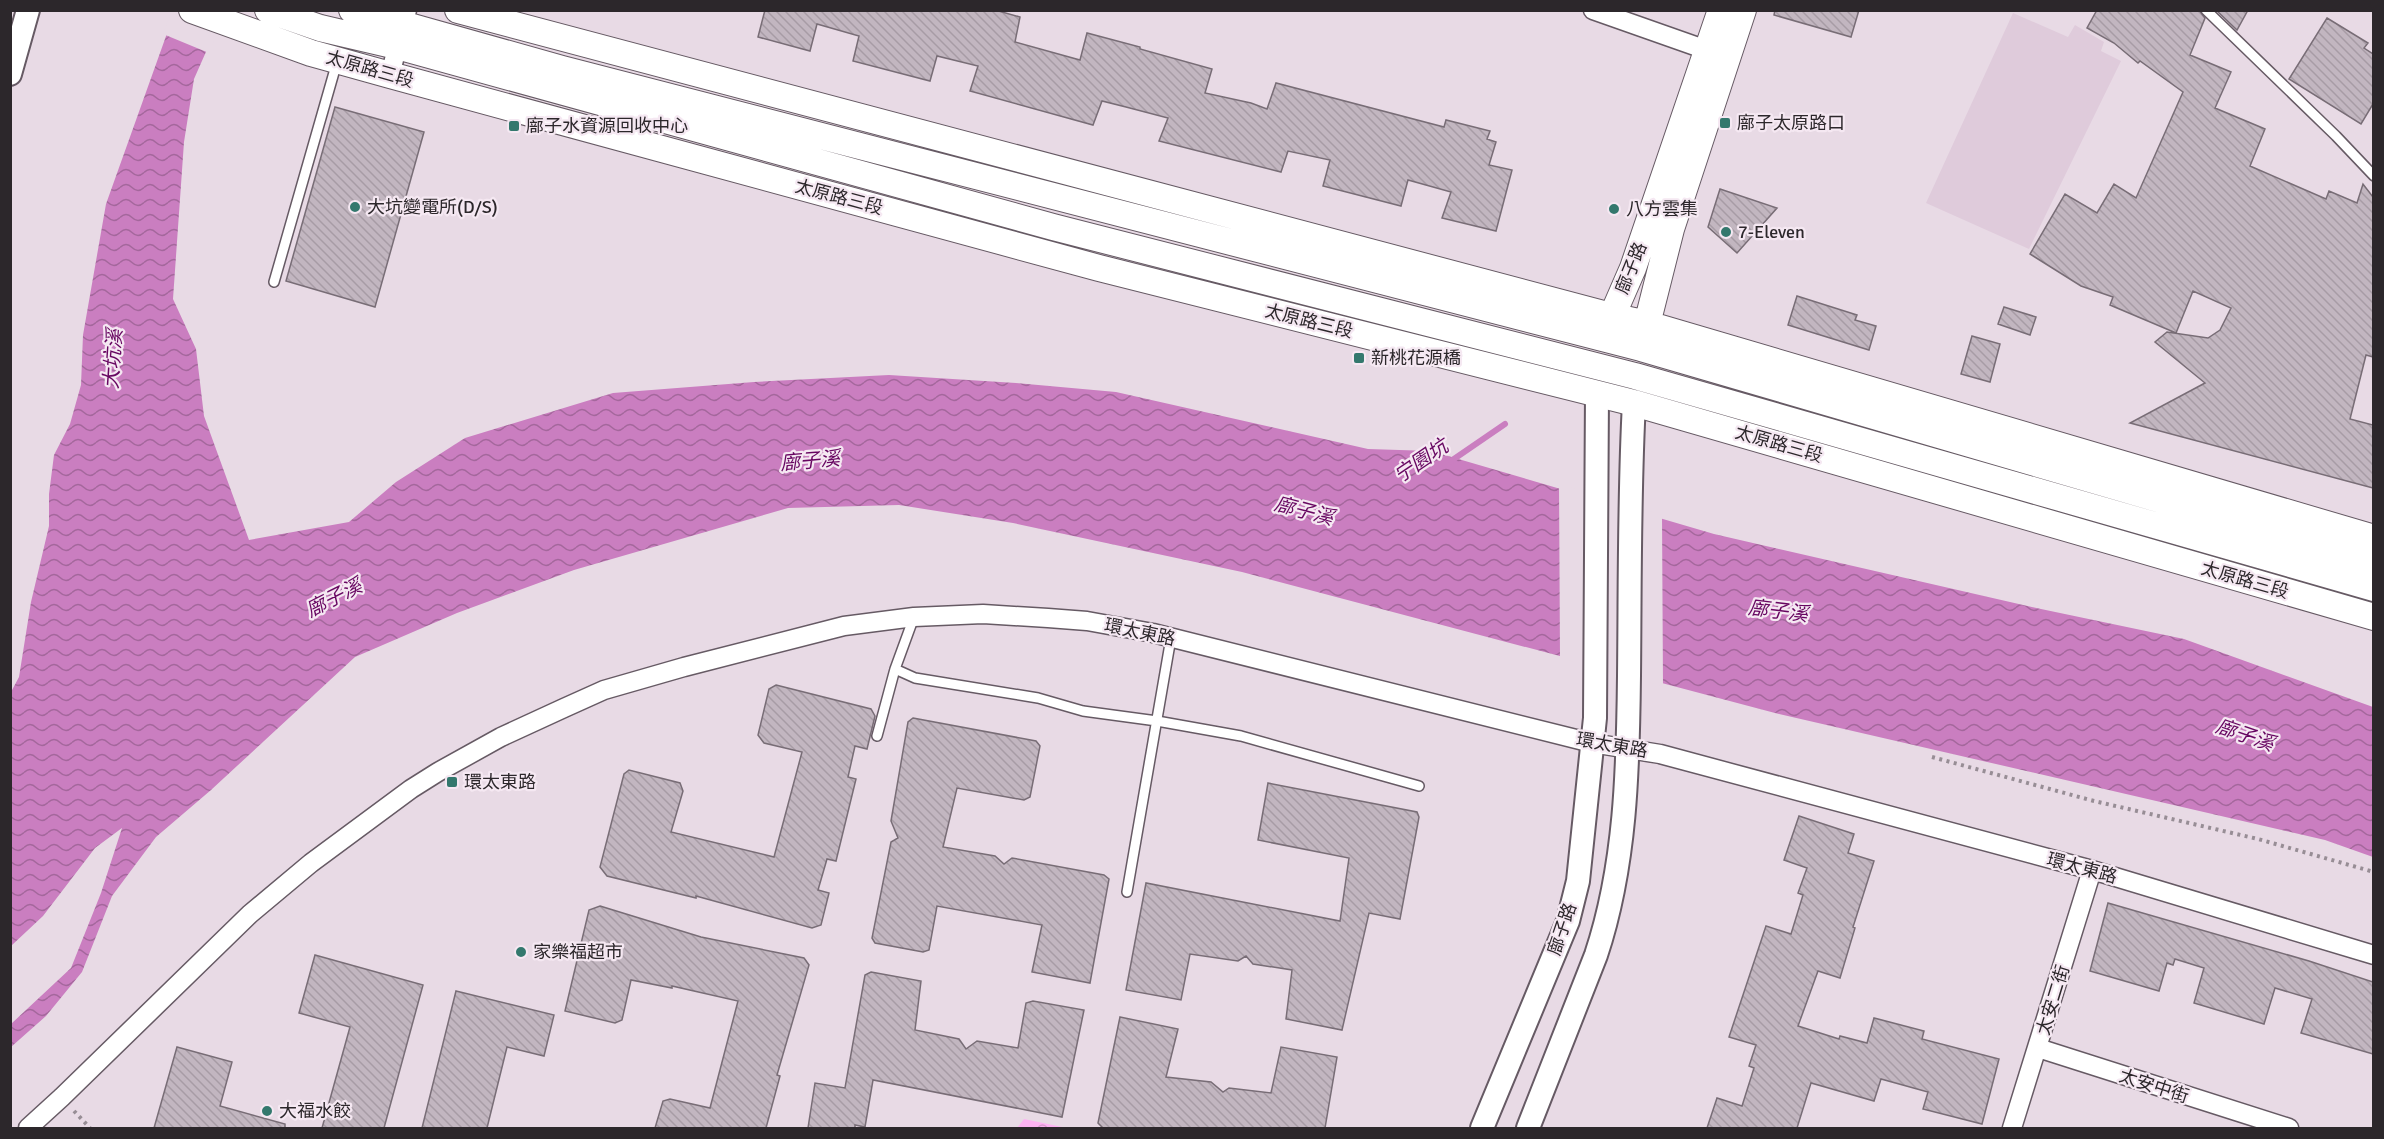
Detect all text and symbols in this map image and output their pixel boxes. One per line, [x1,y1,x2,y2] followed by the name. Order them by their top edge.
[324,46,416,92] street label: 太原路三段
[1737,112,1845,134] place label: 廍子太原路口
[526,115,688,137] place label: 廍子水資源回收中心
[1718,116,1732,130] marker: 廍子太原路口
[507,119,521,133] marker: 廍子水資源回收中心
[793,175,885,219] street label: 太原路三段
[367,196,498,218] place label: 大坑變電所(D/S)
[1626,198,1698,220] place label: 八方雲集
[348,200,362,214] marker: 大坑變電所(D/S)
[1607,202,1621,216] marker: 八方雲集
[1738,221,1805,243] place label: 7-Eleven
[1719,225,1733,239] marker: 7-Eleven
[1611,239,1651,297] street label: 廍子路
[1263,299,1355,343] street label: 太原路三段
[98,325,128,390] water label: 大坑溪
[1371,347,1461,369] place label: 新桃花源橋
[1352,351,1366,365] marker: 新桃花源橋
[1733,421,1825,467] street label: 太原路三段
[1389,432,1455,488] water label: 宁園坑
[779,446,844,476] water label: 廍子溪
[1272,491,1339,532] water label: 廍子溪
[2199,557,2291,603] street label: 太原路三段
[302,572,369,623] water label: 廍子溪
[1747,595,1812,627] water label: 廍子溪
[1102,614,1178,650] street label: 環太東路
[2213,713,2280,758] water label: 廍子溪
[1575,728,1649,762] street label: 環太東路
[464,771,536,793] place label: 環太東路
[445,775,459,789] marker: 環太東路
[2044,848,2120,888] street label: 環太東路
[1543,900,1581,958] street label: 廍子路
[533,941,623,963] place label: 家樂福超市
[514,945,528,959] marker: 家樂福超市
[2032,962,2074,1038] street label: 太安二街
[2116,1064,2192,1108] street label: 太安中街
[279,1100,351,1122] place label: 大福水餃
[260,1104,274,1118] marker: 大福水餃

